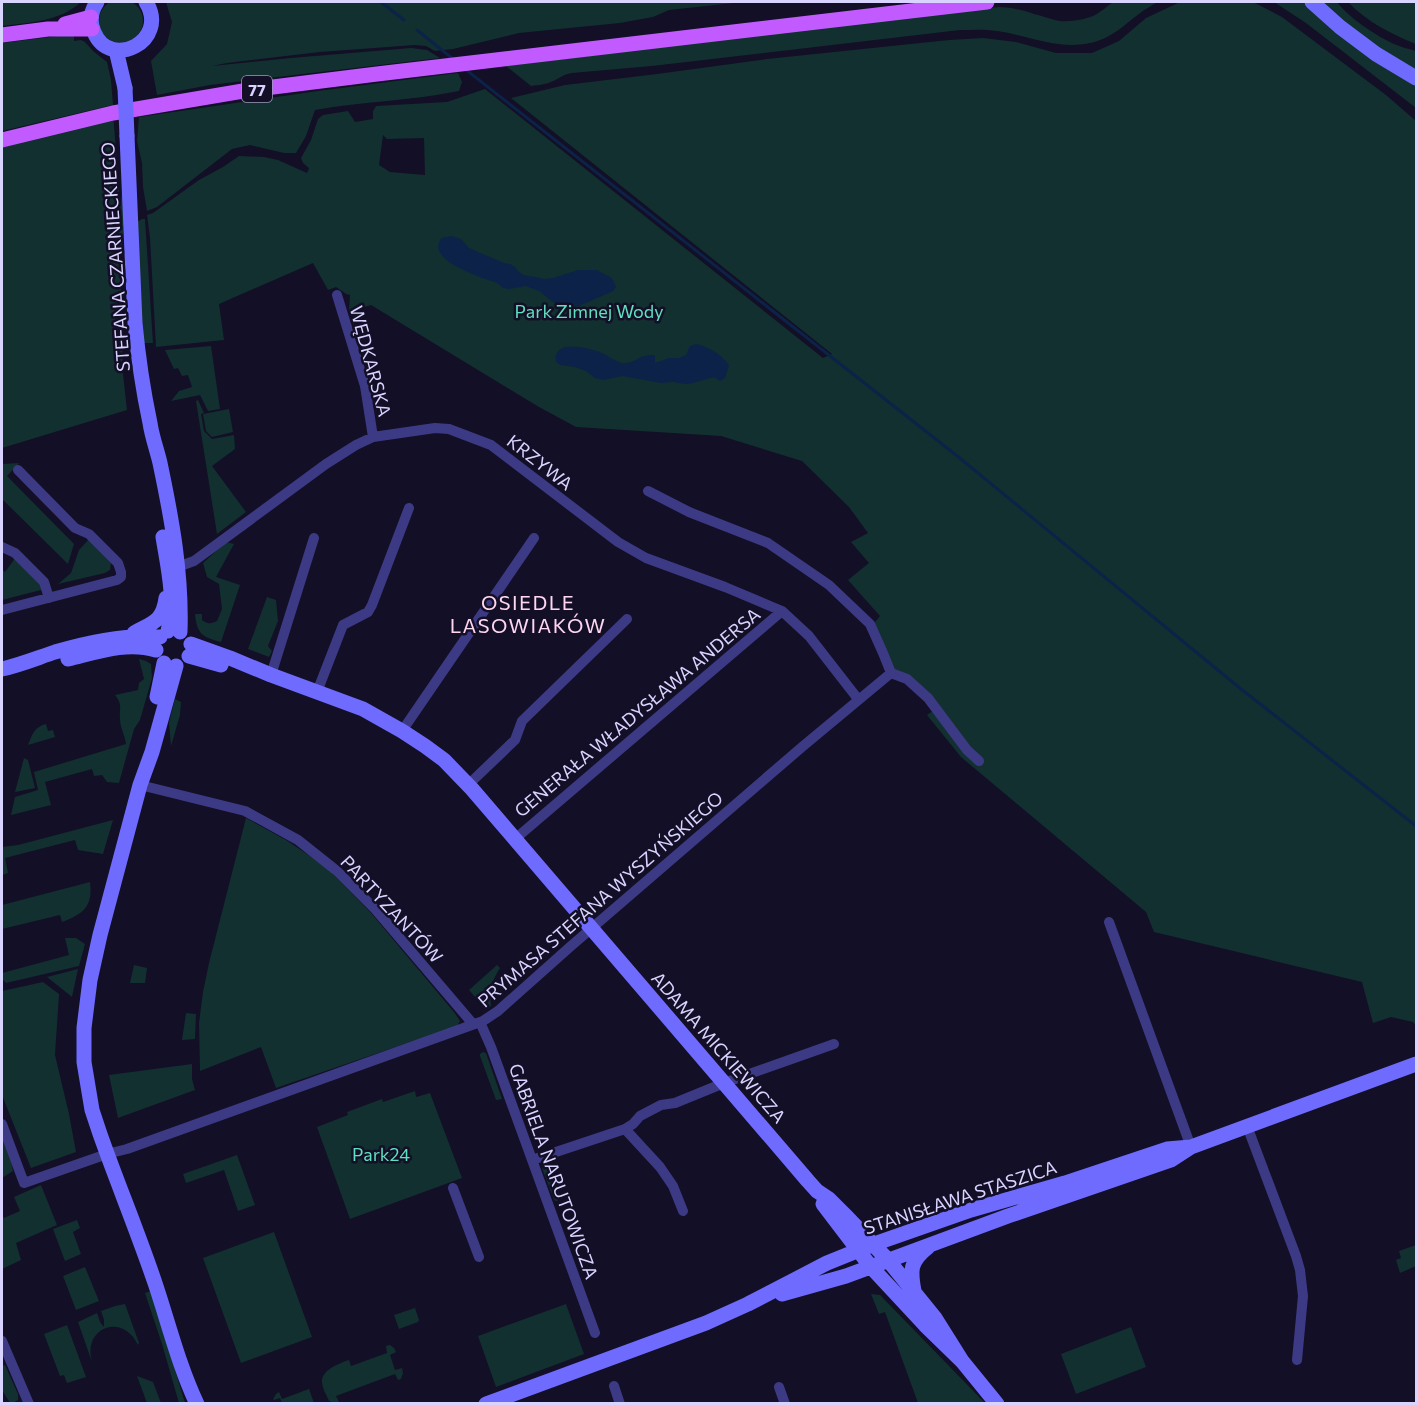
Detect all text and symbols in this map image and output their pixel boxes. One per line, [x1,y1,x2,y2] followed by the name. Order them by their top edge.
[242,76,272,102] road number: 77
[96,141,134,373] street label: STEFANA CZARNIECKIEGO
[515,300,663,322] park label: Park Zimnej Wody
[346,303,396,419] street label: WĘDKARSKA
[503,429,577,495] street label: KRZYWA
[450,590,606,637] district label: OSIEDLE LASOWIAKÓW
[510,603,764,821] street label: GENERAŁA WŁADYSŁAWA ANDERSA
[473,787,727,1011] street label: PRYMASA STEFANA WYSZYŃSKIEGO
[336,850,448,968] street label: PARTYZANTÓW
[647,967,791,1127] street label: ADAMA MICKIEWICZA
[505,1060,603,1282] street label: GABRIELA NARUTOWICZA
[352,1143,410,1165] park label: Park24
[861,1155,1059,1239] street label: STANISŁAWA STASZICA

